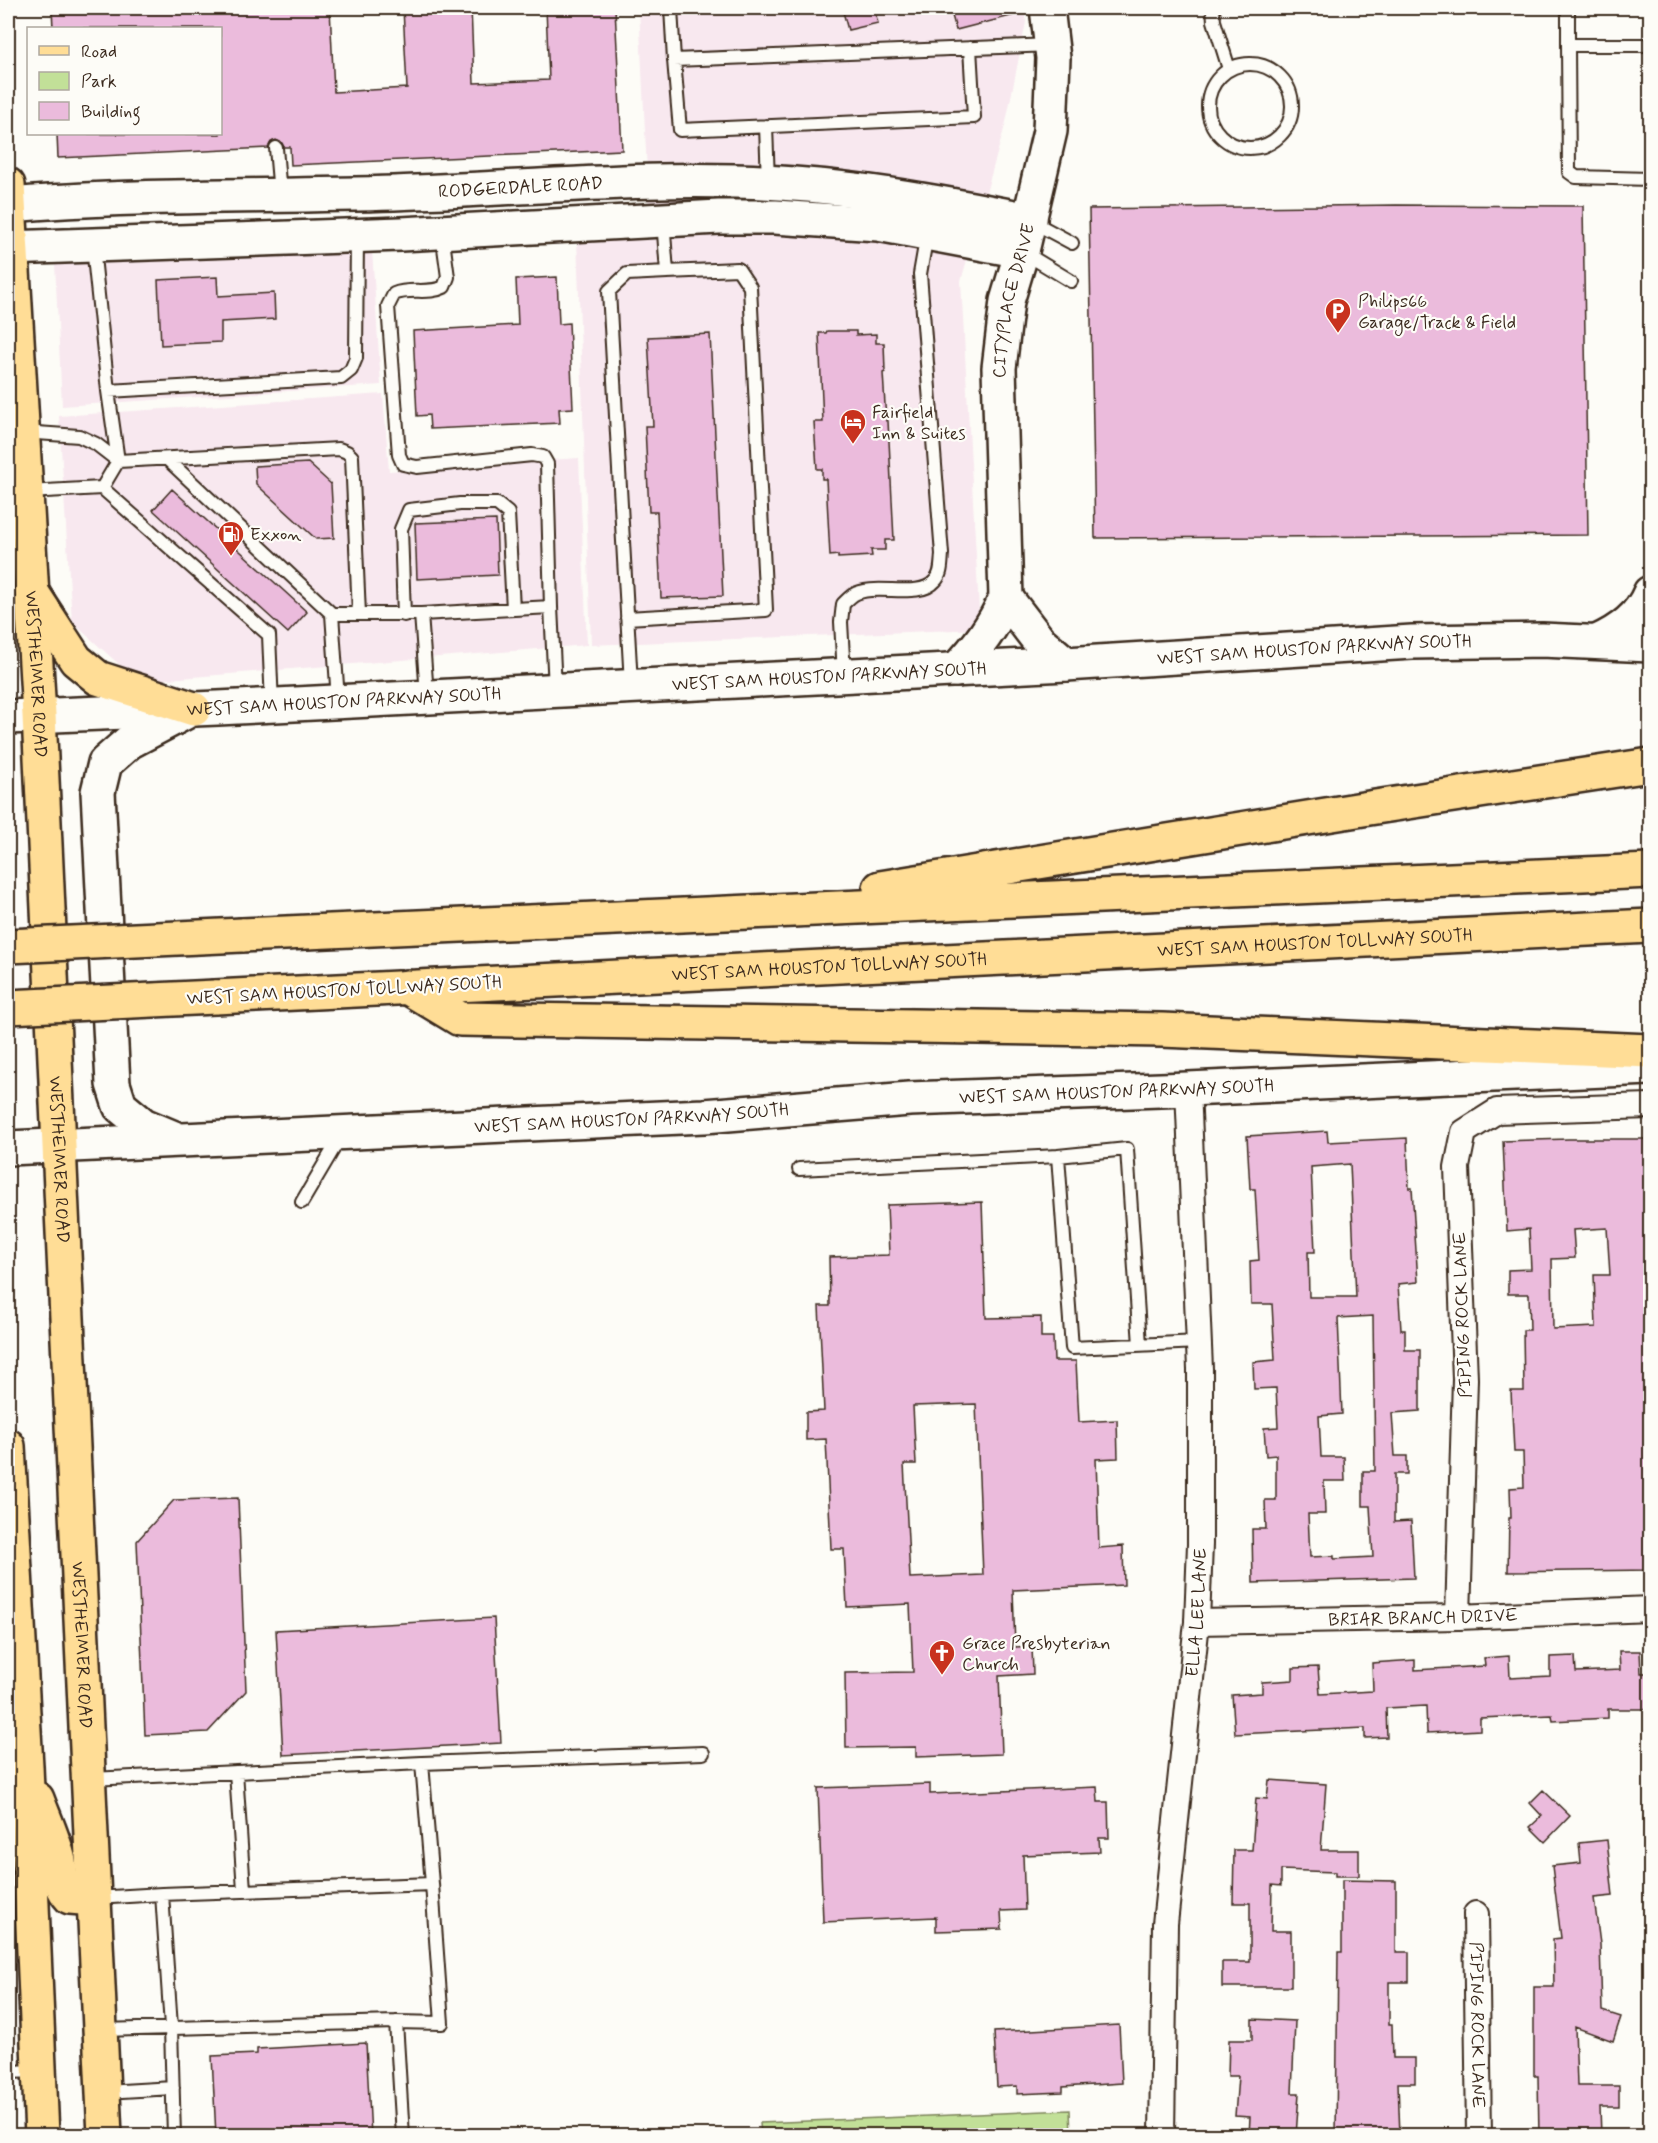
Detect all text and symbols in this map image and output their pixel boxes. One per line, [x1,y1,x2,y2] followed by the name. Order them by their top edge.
[27,27,222,135] legend
[81,40,117,64] text: Road
[81,70,117,94] text: Park
[81,100,141,126] text: Building
[438,172,603,204] street label: RODGERDALE ROAD
[988,221,1041,378] street label: CITYPLACE DRIVE
[1358,290,1516,336] place label: Philips66 Garage/Track & Field
[1323,296,1353,334] parking icon: Philips66 Garage/Track & Field
[872,401,966,446] place label: Fairfield Inn & Suites
[838,407,868,445] hotel icon: Fairfield Inn & Suites
[216,519,246,557] fuel station icon: Exxon
[250,523,301,547] place label: Exxon
[19,590,52,758] street label: WESTHEIMER ROAD
[1156,630,1472,671] street label: WEST SAM HOUSTON PARKWAY SOUTH
[671,657,987,697] street label: WEST SAM HOUSTON PARKWAY SOUTH
[186,682,501,722] street label: WEST SAM HOUSTON PARKWAY SOUTH
[1157,924,1473,963] street label: WEST SAM HOUSTON TOLLWAY SOUTH
[671,948,987,987] street label: WEST SAM HOUSTON TOLLWAY SOUTH
[186,971,502,1011] street label: WEST SAM HOUSTON TOLLWAY SOUTH
[959,1074,1274,1110] street label: WEST SAM HOUSTON PARKWAY SOUTH
[43,1076,75,1244] street label: WESTHEIMER ROAD
[474,1098,789,1140] street label: WEST SAM HOUSTON PARKWAY SOUTH
[1448,1231,1478,1398] street label: PIPING ROCK LANE
[1180,1548,1213,1678] street label: ELLA LEE LANE
[65,1561,97,1729] street label: WESTHEIMER ROAD
[1328,1604,1518,1632] street label: BRIAR BRANCH DRIVE
[962,1632,1111,1677] place label: Grace Presbyterian Church
[927,1638,957,1676] church icon: Grace Presbyterian Church
[1463,1942,1490,2109] street label: PIPING ROCK LANE

